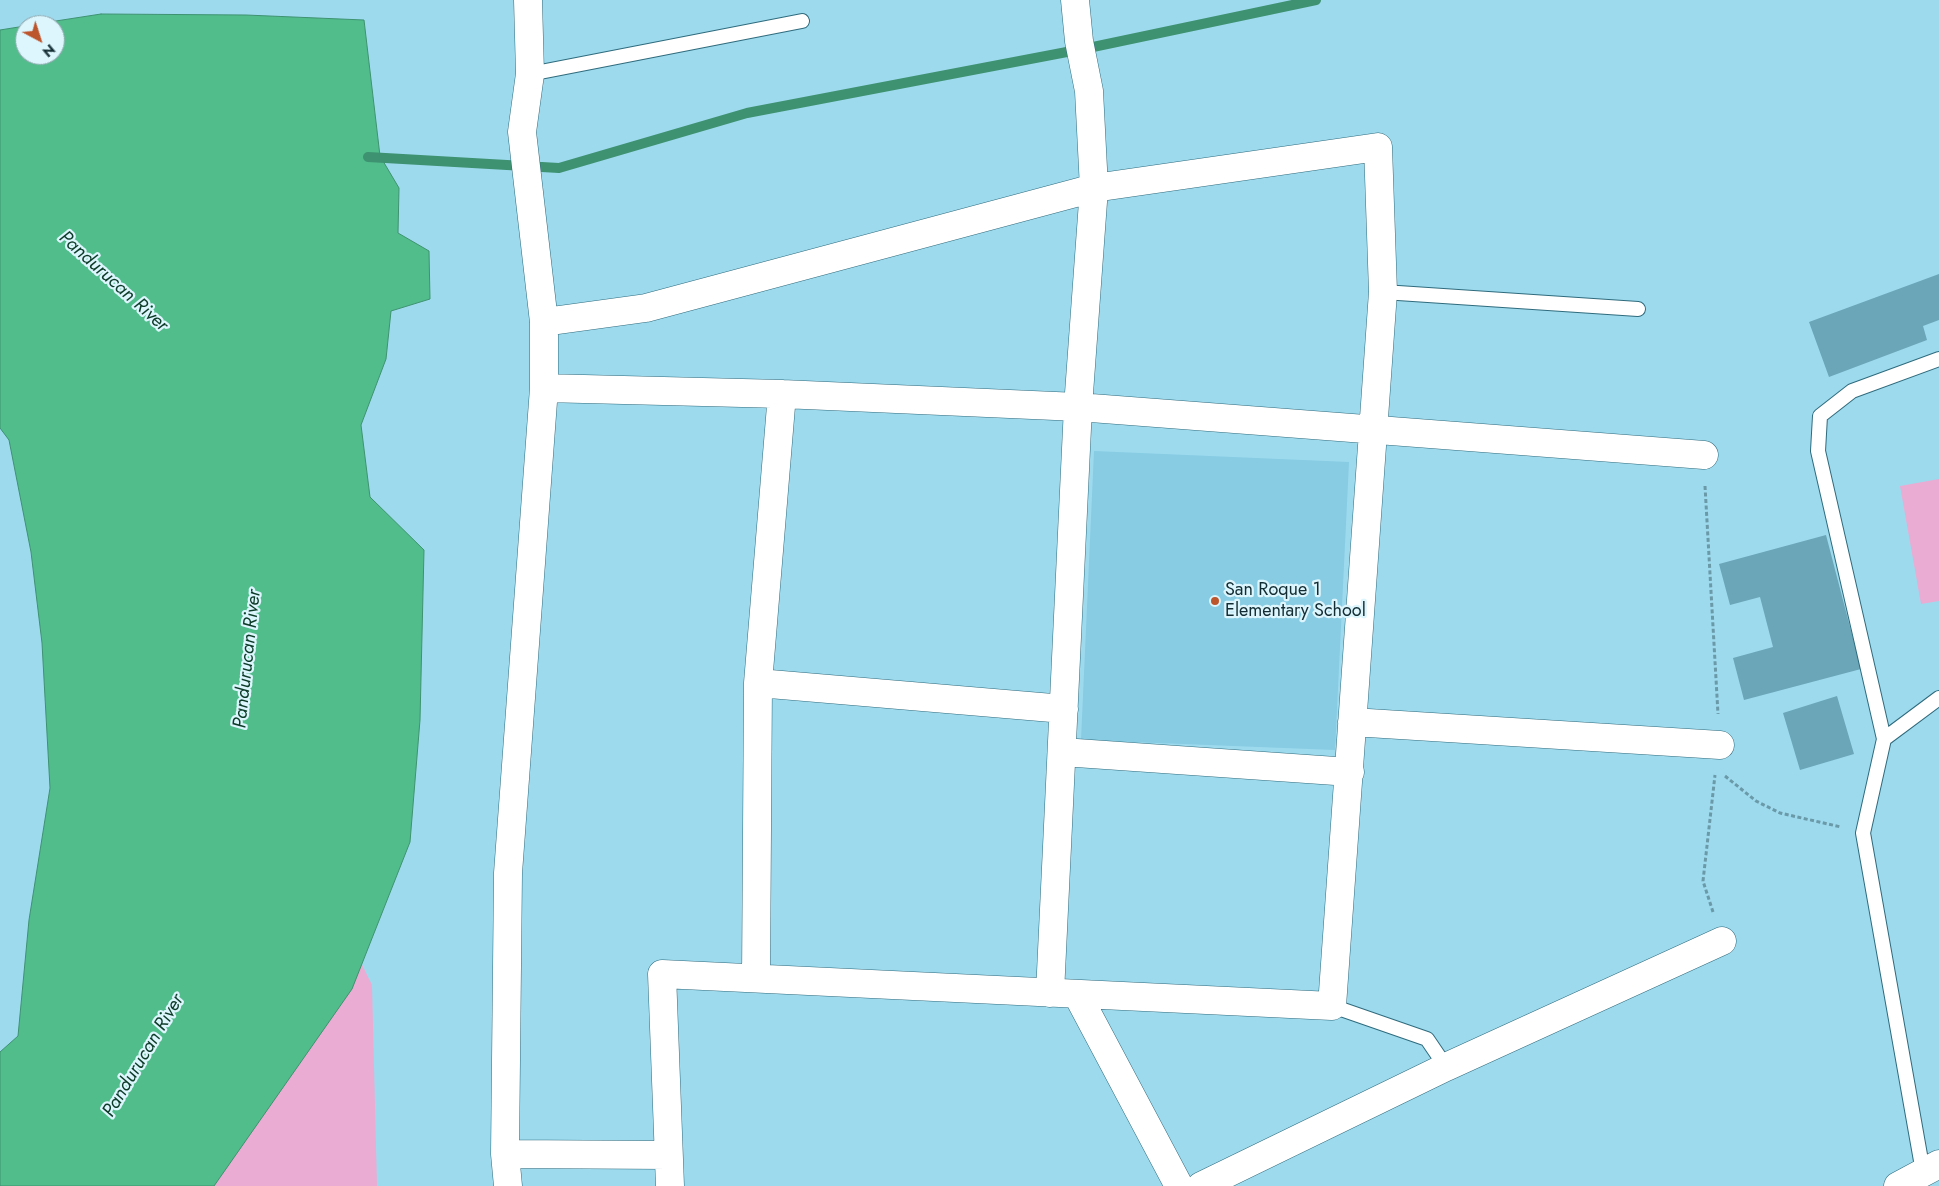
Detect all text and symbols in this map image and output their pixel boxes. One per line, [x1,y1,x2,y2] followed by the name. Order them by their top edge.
[15,15,65,65] north arrow
[38,39,60,62] text: N
[54,227,172,337] water label: Pandurucan River
[1225,580,1366,622] place label: San Roque 1 Elementary School
[229,589,267,729] water label: Pandurucan River
[1209,595,1221,607] marker: San Roque 1 Elementary School
[98,990,190,1122] water label: Pandurucan River

